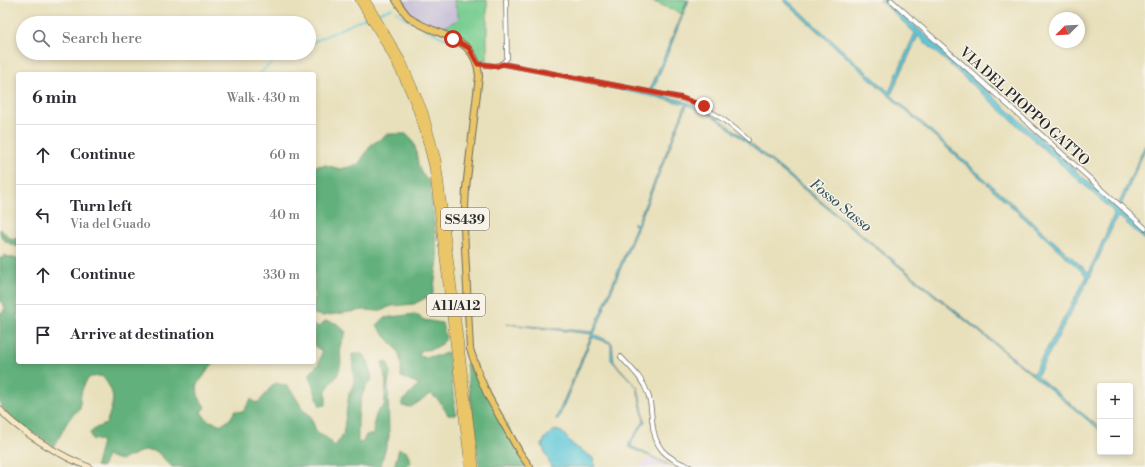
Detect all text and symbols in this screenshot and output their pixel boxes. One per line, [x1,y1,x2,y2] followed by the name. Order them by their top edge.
[1049,12,1085,48] north arrow
[16,16,316,60] search box
[30,27,52,49] icon: search
[62,29,142,48] text: Search here
[444,30,462,48] route start
[955,43,1093,170] street label: VIA DEL PIOPPO GATTO
[32,87,77,109] text: 6 min
[227,90,300,106] text: Walk · 430 m
[695,97,713,115] route end
[32,144,54,166] icon: ahead
[70,145,135,164] text: Continue
[269,147,300,163] text: 60 m
[806,174,876,236] water label: Fosso Sasso
[70,197,132,216] text: Turn left
[32,204,54,226] icon: left
[270,207,300,223] text: 40 m
[441,208,489,230] road number: SS439
[70,216,151,232] text: Via del Guado
[32,264,54,286] icon: ahead
[70,265,135,284] text: Continue
[263,267,300,283] text: 330 m
[427,294,485,316] road number: A11/A12
[32,324,54,346] icon: arrive
[70,325,214,344] text: Arrive at destination
[1097,383,1133,455] map controls
[1097,383,1133,419] button: +
[1097,419,1133,455] button: −

